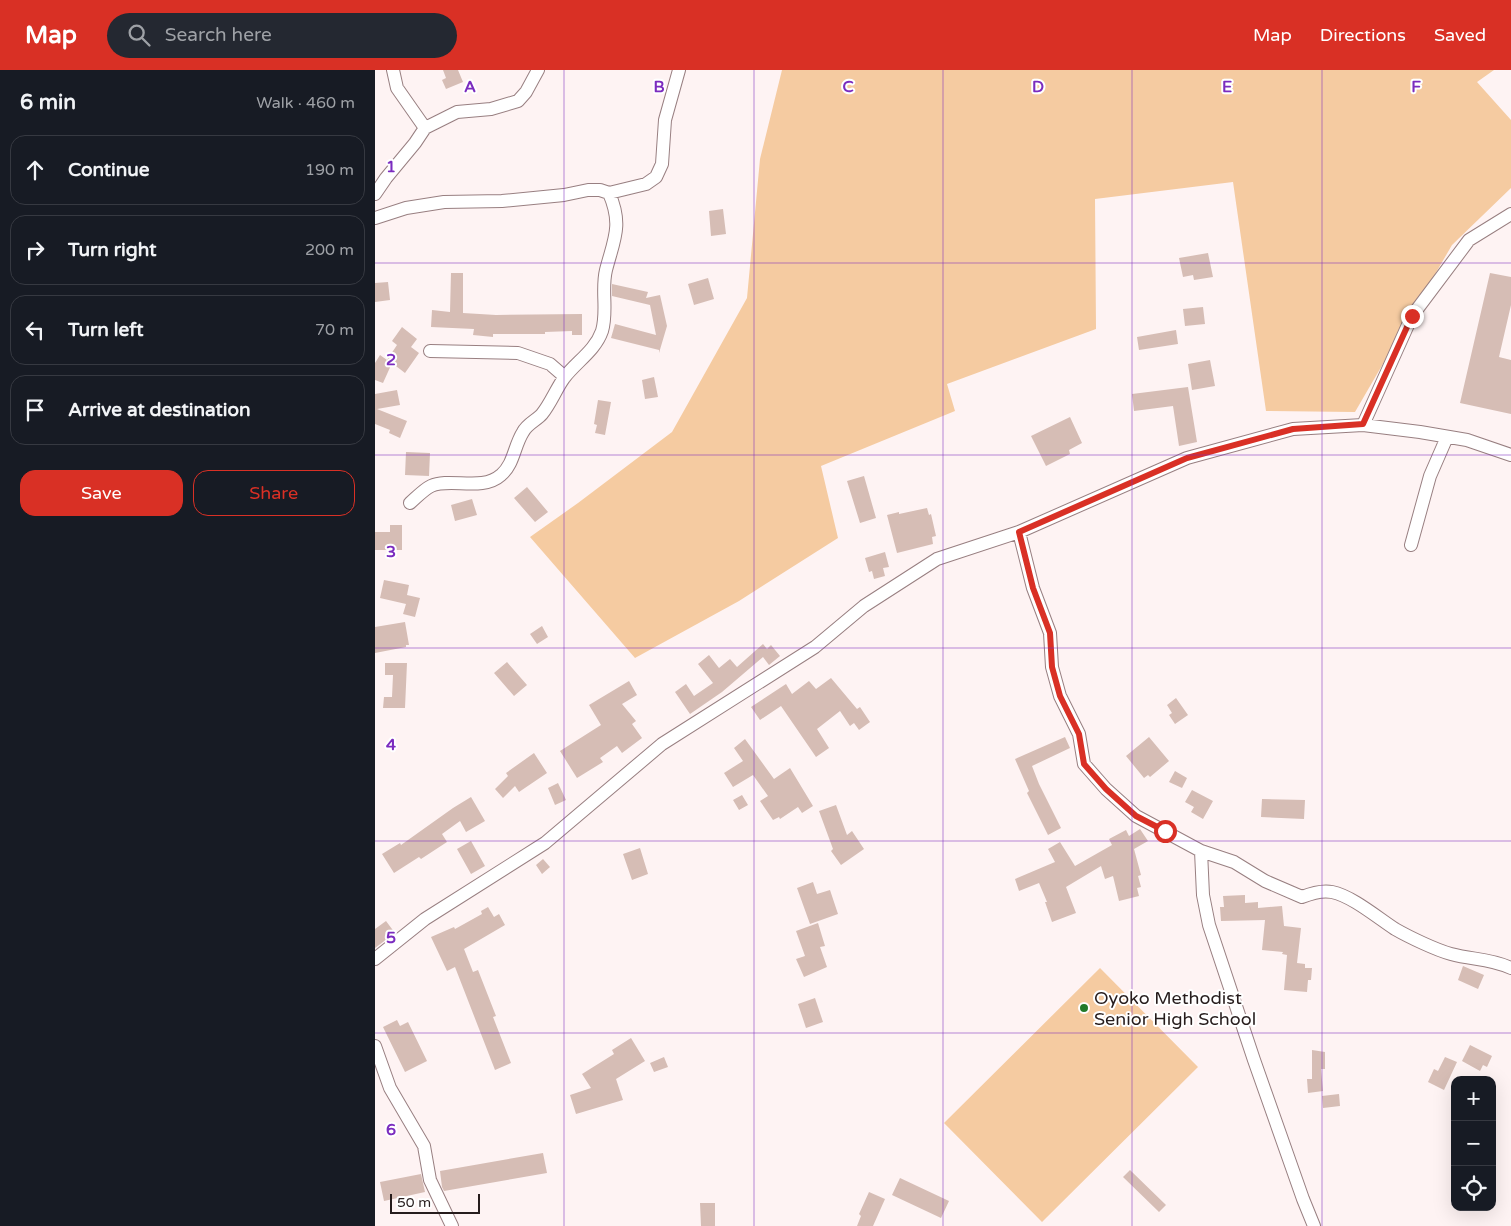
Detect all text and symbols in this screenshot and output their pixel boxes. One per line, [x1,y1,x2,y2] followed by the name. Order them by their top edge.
[107,13,457,58] search box
[25,21,77,50] text: Map
[125,21,153,49] icon: search
[165,24,272,46] text: Search here
[1253,24,1292,46] text: Map
[1320,24,1406,46] text: Directions
[1434,24,1486,46] text: Saved
[464,77,476,97] text: A
[653,77,665,97] text: B
[842,77,854,97] text: C
[1032,77,1044,97] text: D
[1222,77,1232,97] text: E
[1411,77,1421,97] text: F
[20,90,76,115] text: 6 min
[256,93,355,113] text: Walk · 460 m
[21,156,49,184] icon: ahead
[386,157,396,177] text: 1
[68,159,150,181] text: Continue
[305,160,354,180] text: 190 m
[21,236,49,264] icon: right
[68,239,156,261] text: Turn right
[305,240,354,260] text: 200 m
[1401,305,1424,328] route end
[21,316,49,344] icon: left
[68,319,144,341] text: Turn left
[315,320,354,340] text: 70 m
[386,350,396,370] text: 2
[21,396,49,424] icon: arrive
[68,399,251,421] text: Arrive at destination
[20,470,183,516] button: Save
[193,470,355,516] button: Share
[386,542,396,562] text: 3
[386,735,396,755] text: 4
[1154,820,1177,843] route start
[386,928,396,948] text: 5
[1094,987,1256,1030] place label: Oyoko Methodist Senior High School
[1078,1002,1090,1014] marker: Oyoko Methodist Senior High School
[1451,1076,1496,1211] map controls
[1451,1076,1496,1121] button: +
[386,1120,396,1140] text: 6
[1451,1121,1496,1166] button: −
[1451,1166,1496,1211] button: locate
[390,1191,480,1214] scale bar
[397,1194,431,1211] text: 50 m

